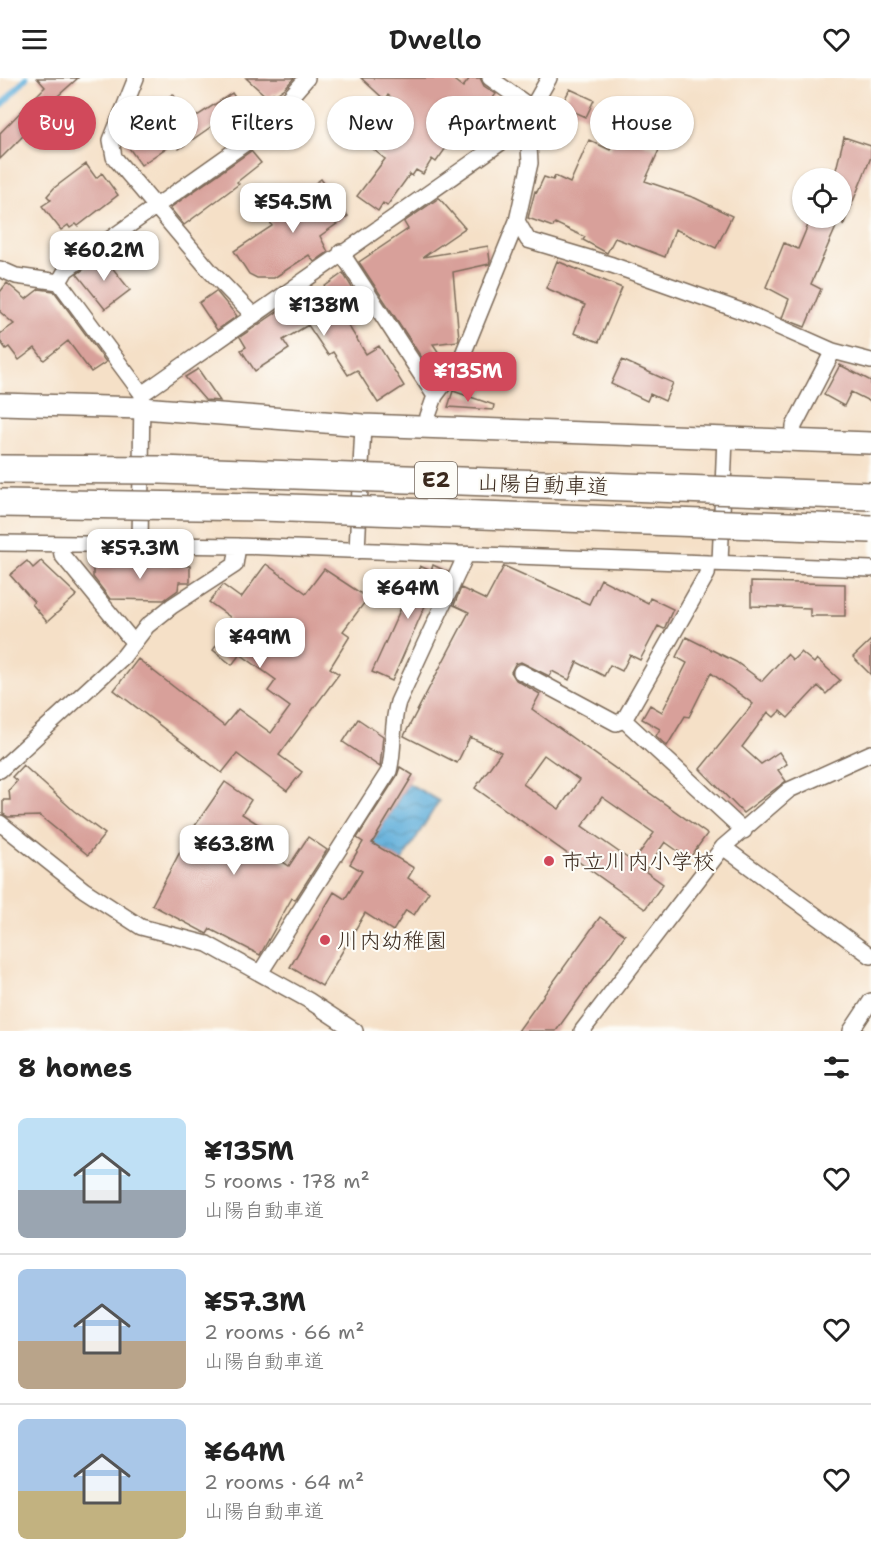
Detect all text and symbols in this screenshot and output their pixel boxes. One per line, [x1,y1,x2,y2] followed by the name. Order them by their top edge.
[389,21,482,58] text: Dwello
[18,23,51,56] icon: menu
[820,23,853,56] icon: heart
[18,96,96,150] chip: Buy
[108,96,198,150] chip: Rent
[210,96,315,150] chip: Filters
[327,96,414,150] chip: New
[426,96,578,150] chip: Apartment
[590,96,694,150] chip: House
[792,168,852,228] map controls
[792,168,852,228] button: locate
[244,183,342,234] pin: ¥54.5M
[254,189,332,215] text: ¥54.5M
[55,231,153,282] pin: ¥60.2M
[64,237,144,263] text: ¥60.2M
[282,286,366,337] pin: ¥138M
[289,292,359,318] text: ¥138M
[426,352,510,403] pin: ¥135M
[433,358,503,384] text: ¥135M
[415,462,457,498] road number: E2
[477,468,609,501] street label: 山陽自動車道
[91,529,189,580] pin: ¥57.3M
[101,535,179,561] text: ¥57.3M
[372,569,444,620] pin: ¥64M
[377,575,439,601] text: ¥64M
[224,618,296,669] pin: ¥49M
[229,624,291,650] text: ¥49M
[185,825,283,876] pin: ¥63.8M
[194,831,274,857] text: ¥63.8M
[561,847,715,876] place label: 市立川内小学校
[542,854,556,868] marker: 市立川内小学校
[337,926,447,955] place label: 川内幼稚園
[318,933,332,947] marker: 川内幼稚園
[18,1050,132,1085] text: 8 homes
[820,1051,853,1084] icon: filters
[204,1133,294,1168] text: ¥135M
[66,1142,138,1214] icon: home
[820,1162,853,1195] icon: heart
[204,1168,370,1194] text: 5 rooms · 178 m²
[204,1197,324,1223] text: 山陽自動車道
[204,1284,306,1319] text: ¥57.3M
[66,1293,138,1365] icon: home
[820,1313,853,1346] icon: heart
[204,1319,365,1345] text: 2 rooms · 66 m²
[204,1348,324,1374] text: 山陽自動車道
[204,1434,285,1469] text: ¥64M
[66,1443,138,1515] icon: home
[820,1463,853,1496] icon: heart
[204,1469,364,1495] text: 2 rooms · 64 m²
[204,1498,324,1524] text: 山陽自動車道

